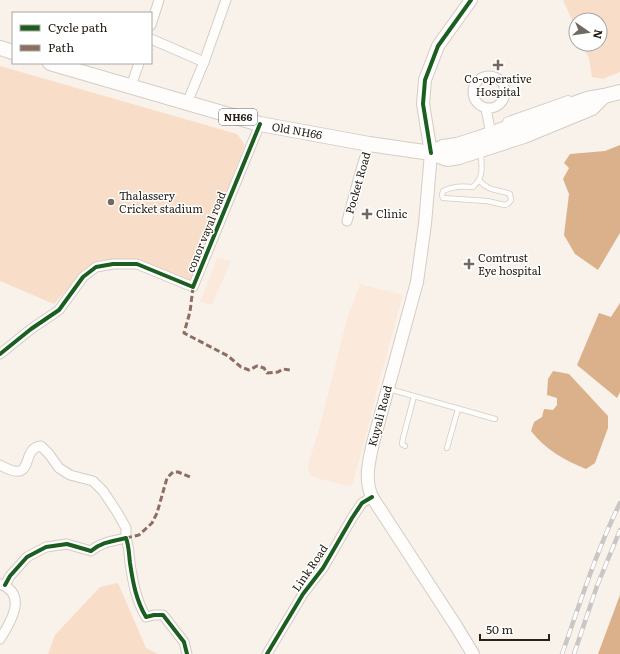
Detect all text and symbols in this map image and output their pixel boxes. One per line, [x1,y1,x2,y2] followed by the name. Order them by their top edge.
[12,12,152,64] legend
[568,12,608,52] north arrow
[48,18,108,36] text: Cycle path
[590,28,608,41] text: N
[48,38,74,56] text: Path
[492,59,504,71] marker: Co-operative Hospital
[464,70,532,99] place label: Co-operative Hospital
[219,109,257,125] road number: NH66
[271,118,324,142] street label: Old NH66
[341,150,374,216] street label: Pocket Road
[119,187,203,216] place label: Thalassery Cricket stadium
[181,188,229,275] street label: conor vayal road
[106,197,116,207] marker: Thalassery Cricket stadium
[376,205,408,221] place label: Clinic
[361,208,373,220] marker: Clinic
[478,249,542,278] place label: Comtrust Eye hospital
[463,258,475,270] marker: Comtrust Eye hospital
[363,383,395,448] street label: Kuyali Road
[288,541,331,594] street label: Link Road
[480,616,549,642] scale bar
[486,620,513,638] text: 50 m

